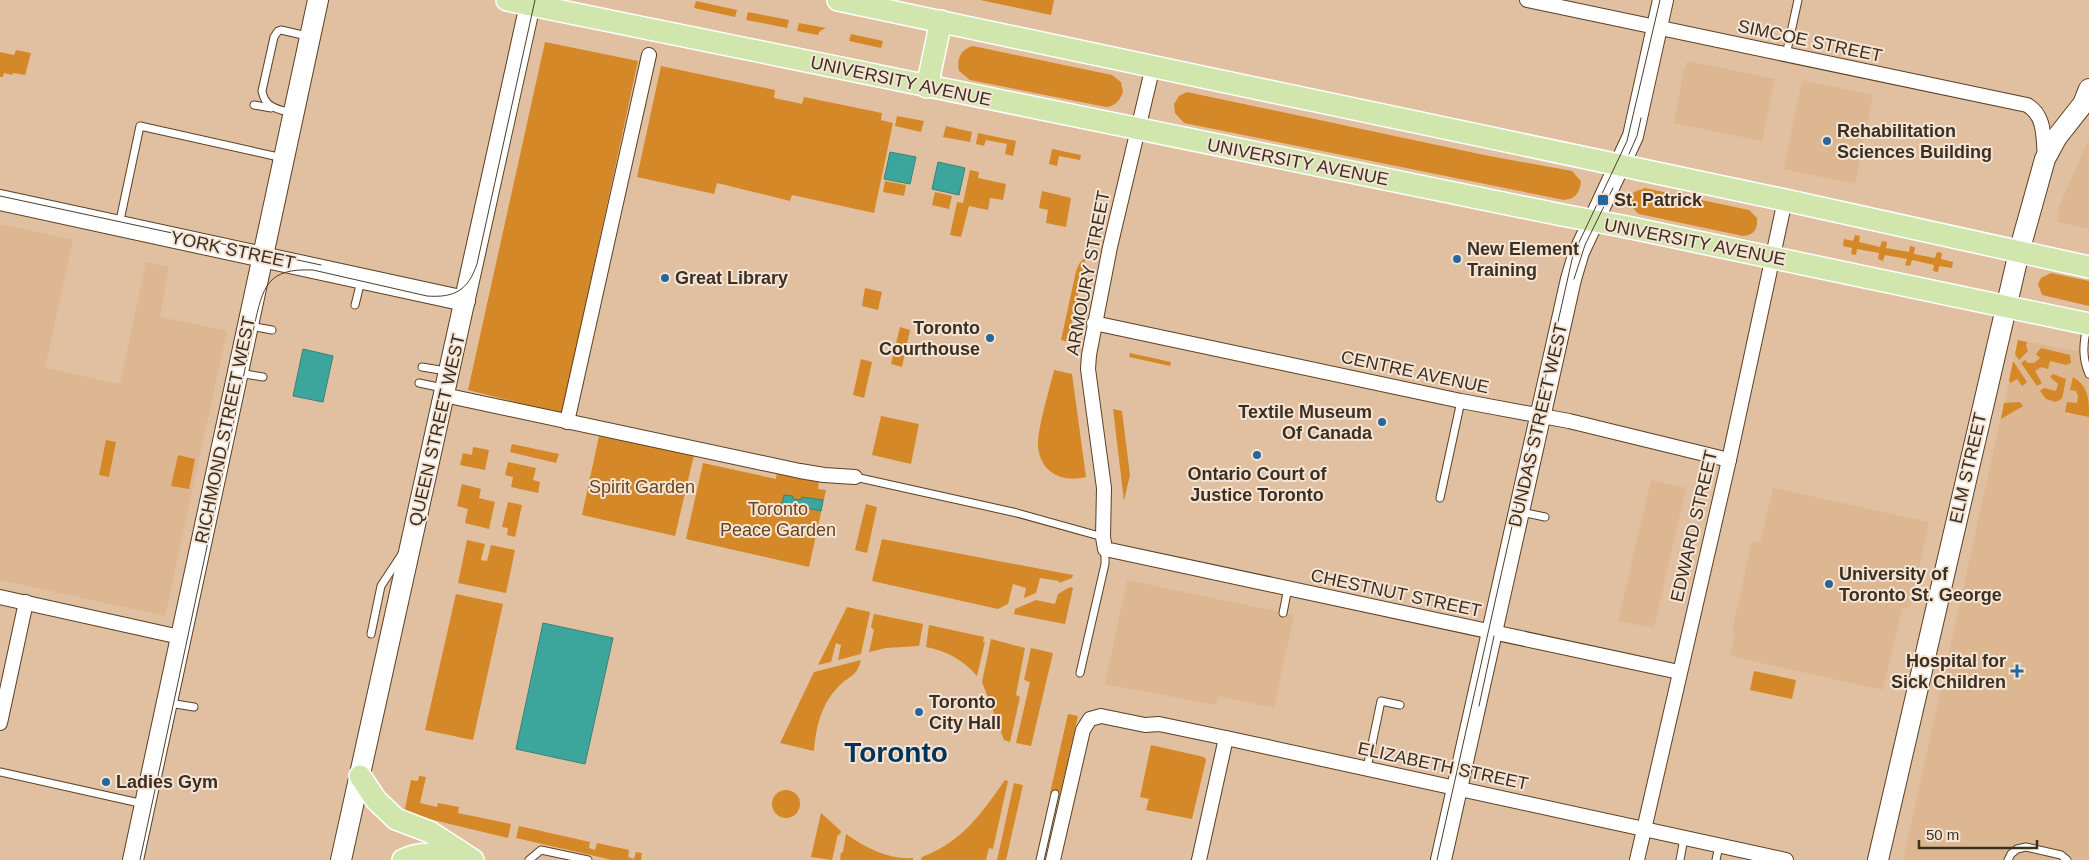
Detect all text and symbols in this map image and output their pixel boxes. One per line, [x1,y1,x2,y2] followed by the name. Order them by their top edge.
[1736,16,1884,66] street label: SIMCOE STREET
[809,52,993,110] street label: UNIVERSITY AVENUE
[1837,121,1992,162] place label: Rehabilitation Sciences Building
[1206,135,1390,189] street label: UNIVERSITY AVENUE
[1821,135,1833,147] marker: Rehabilitation Sciences Building
[1062,189,1114,357] street label: ARMOURY STREET
[1614,190,1703,210] place label: St. Patrick
[1596,193,1610,207] marker: St. Patrick
[1603,215,1787,269] street label: UNIVERSITY AVENUE
[169,227,297,273] street label: YORK STREET
[1467,239,1579,280] place label: New Element Training
[1451,253,1463,265] marker: New Element Training
[675,268,788,288] place label: Great Library
[659,272,671,284] marker: Great Library
[191,315,259,545] street label: RICHMOND STREET WEST
[879,318,980,359] place label: Toronto Courthouse
[1505,321,1571,529] street label: DUNDAS STREET WEST
[405,332,469,528] street label: QUEEN STREET WEST
[984,332,996,344] marker: Toronto Courthouse
[1339,347,1491,397] street label: CENTRE AVENUE
[1238,402,1373,443] place label: Textile Museum Of Canada
[1946,411,1990,525] street label: ELM STREET
[1376,416,1388,428] marker: Textile Museum Of Canada
[1667,448,1721,604] street label: EDWARD STREET
[1251,449,1263,461] marker: Ontario Court of Justice Toronto
[1188,464,1327,505] place label: Ontario Court of Justice Toronto
[589,477,695,497] park label: Spirit Garden
[720,499,836,540] park label: Toronto Peace Garden
[1839,564,2002,605] place label: University of Toronto St. George
[1309,565,1483,621] street label: CHESTNUT STREET
[1823,578,1835,590] marker: University of Toronto St. George
[1891,651,2006,692] place label: Hospital for Sick Children
[2010,664,2024,678] marker: Hospital for Sick Children
[929,692,1001,733] place label: Toronto City Hall
[913,706,925,718] marker: Toronto City Hall
[844,737,948,768] district label: Toronto
[1356,738,1530,794] street label: ELIZABETH STREET
[116,772,218,792] place label: Ladies Gym
[100,776,112,788] marker: Ladies Gym
[1919,818,2036,850] scale bar
[1926,826,1959,843] text: 50 m

